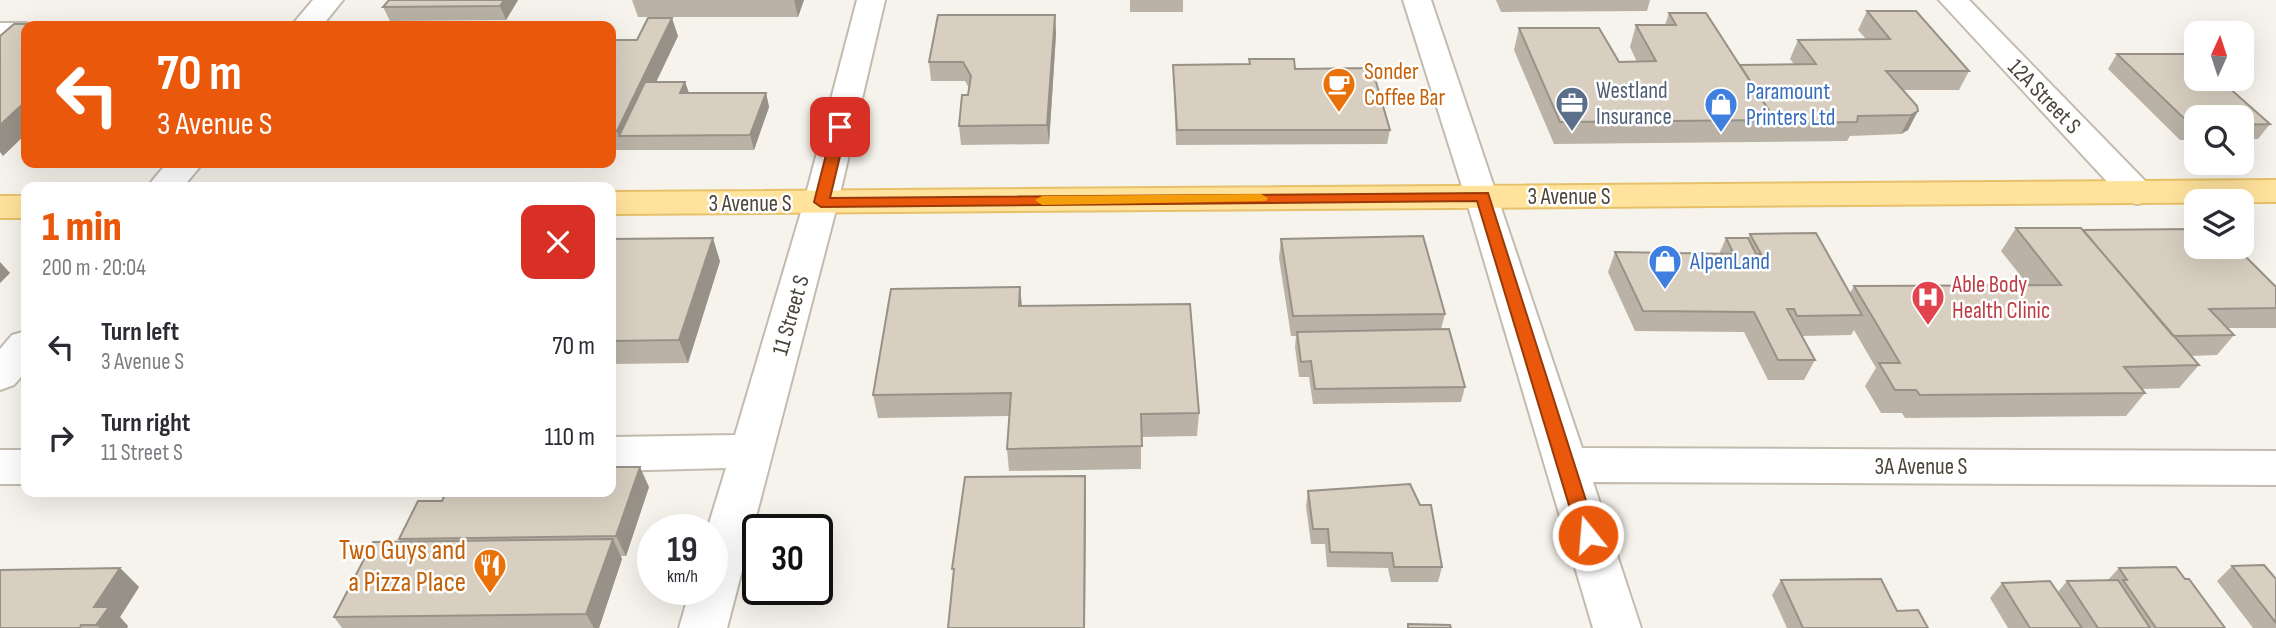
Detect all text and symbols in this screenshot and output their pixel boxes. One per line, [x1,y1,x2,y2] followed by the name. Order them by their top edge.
[2184,21,2254,91] north arrow
[2184,21,2254,259] map controls
[157,45,242,104] text: 70 m
[42,49,133,140] icon: left
[2002,53,2087,140] street label: 12A Street S
[1364,58,1445,112] place label: Sonder Coffee Bar
[1320,65,1358,114] cafe icon: Sonder Coffee Bar
[1596,77,1672,131] place label: Westland Insurance
[1746,78,1835,132] place label: Paramount Printers Ltd
[1553,84,1591,133] office icon: Westland Insurance
[1702,85,1740,134] shop icon: Paramount Printers Ltd
[810,97,870,157] pin
[157,105,273,144] text: 3 Avenue S
[2184,105,2254,175] button: search
[821,108,859,146] icon: arrive
[1527,183,1611,211] street label: 3 Avenue S
[2184,189,2254,259] button: layers
[708,190,792,218] street label: 3 Avenue S
[42,202,122,253] text: 1 min
[521,205,595,279] button: close
[1646,242,1684,291] shop icon: AlpenLand
[1689,248,1770,276] place label: AlpenLand
[42,254,146,282] text: 200 m · 20:04
[1951,271,2050,325] place label: Able Body Health Clinic
[766,272,816,358] street label: 11 Street S
[1909,278,1947,327] hospital icon: Able Body Health Clinic
[101,317,179,348] text: Turn left
[42,328,80,366] icon: left
[552,331,595,362] text: 70 m
[101,348,184,376] text: 3 Avenue S
[101,408,190,439] text: Turn right
[42,419,80,457] icon: right
[544,422,595,453] text: 110 m
[101,439,183,467] text: 11 Street S
[1875,453,1967,481] street label: 3A Avenue S
[1551,498,1625,572] position arrow
[742,514,833,605] speed limit sign: 30
[667,529,698,572] text: 19
[339,534,466,599] place label: Two Guys and a Pizza Place
[471,546,509,595] restaurant icon: Two Guys and a Pizza Place
[667,566,698,587] text: km/h

